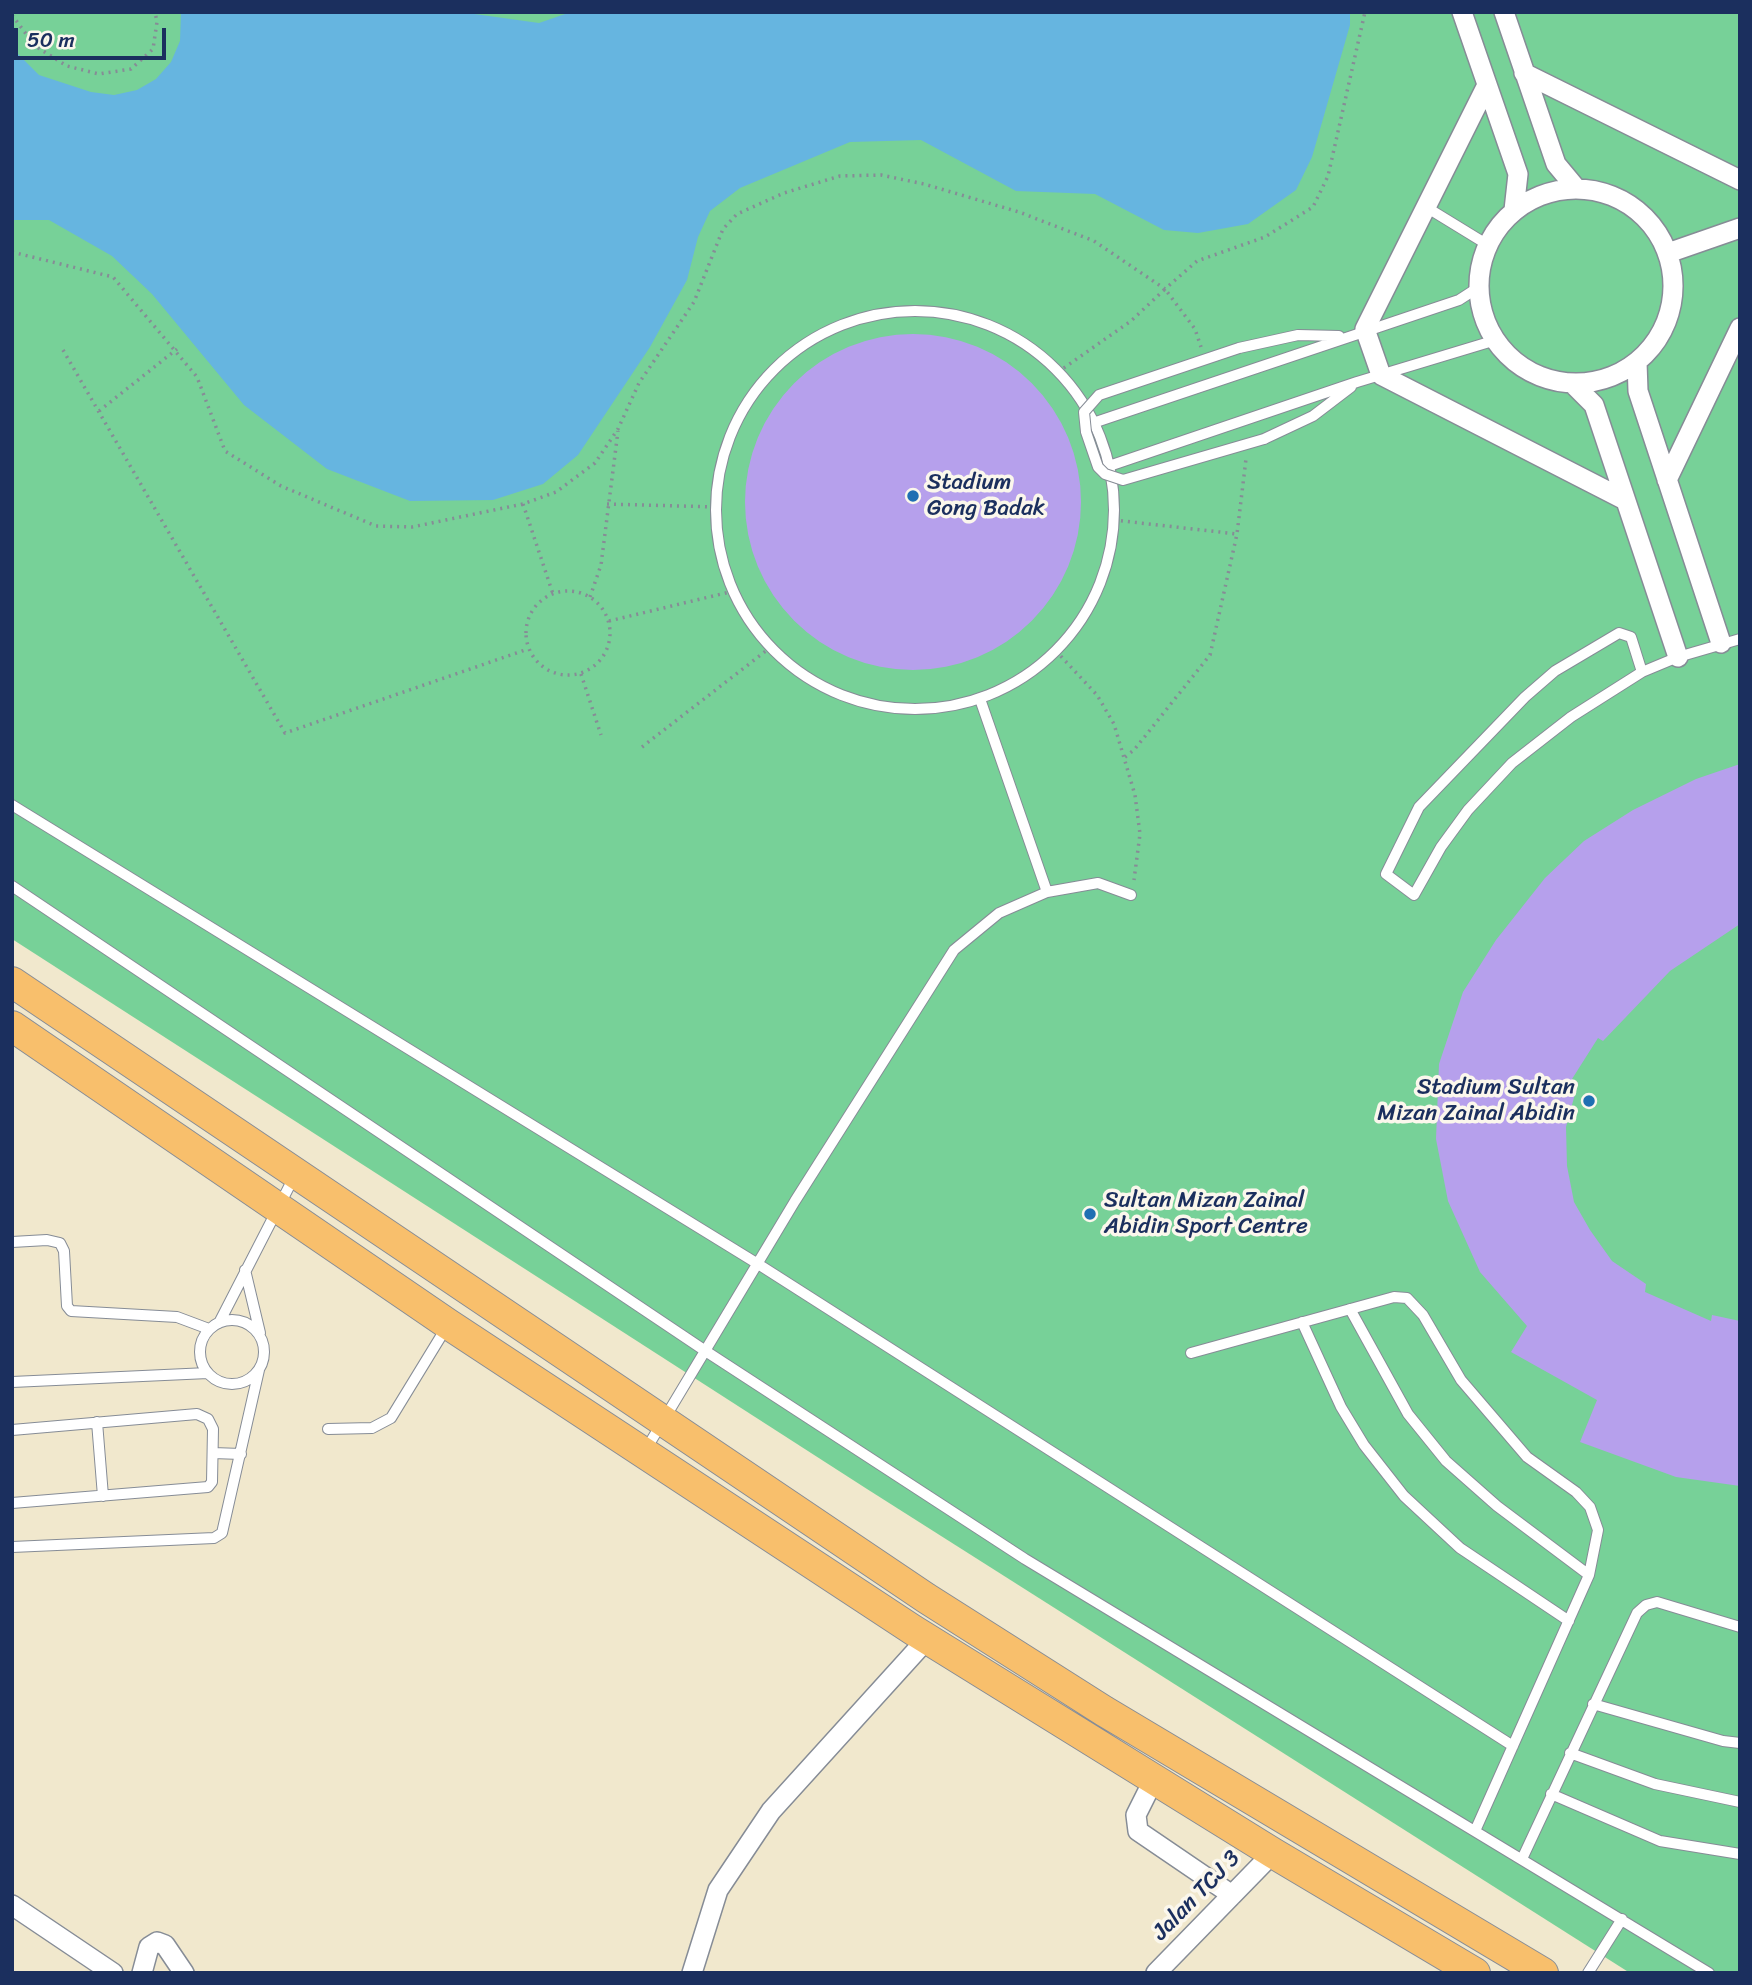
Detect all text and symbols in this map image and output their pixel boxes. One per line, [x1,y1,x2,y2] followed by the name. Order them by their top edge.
[18,14,170,58] scale bar
[27,21,75,59] text: 50 m
[927,469,1045,523] place label: Stadium Gong Badak
[905,488,921,504] marker: Stadium Gong Badak
[1377,1074,1575,1128] place label: Stadium Sultan Mizan Zainal Abidin
[1581,1093,1597,1109] marker: Stadium Sultan Mizan Zainal Abidin
[1104,1187,1308,1241] place label: Sultan Mizan Zainal Abidin Sport Centre
[1082,1206,1098,1222] marker: Sultan Mizan Zainal Abidin Sport Centre
[1147,1845,1247,1947] street label: Jalan TCJ 3

